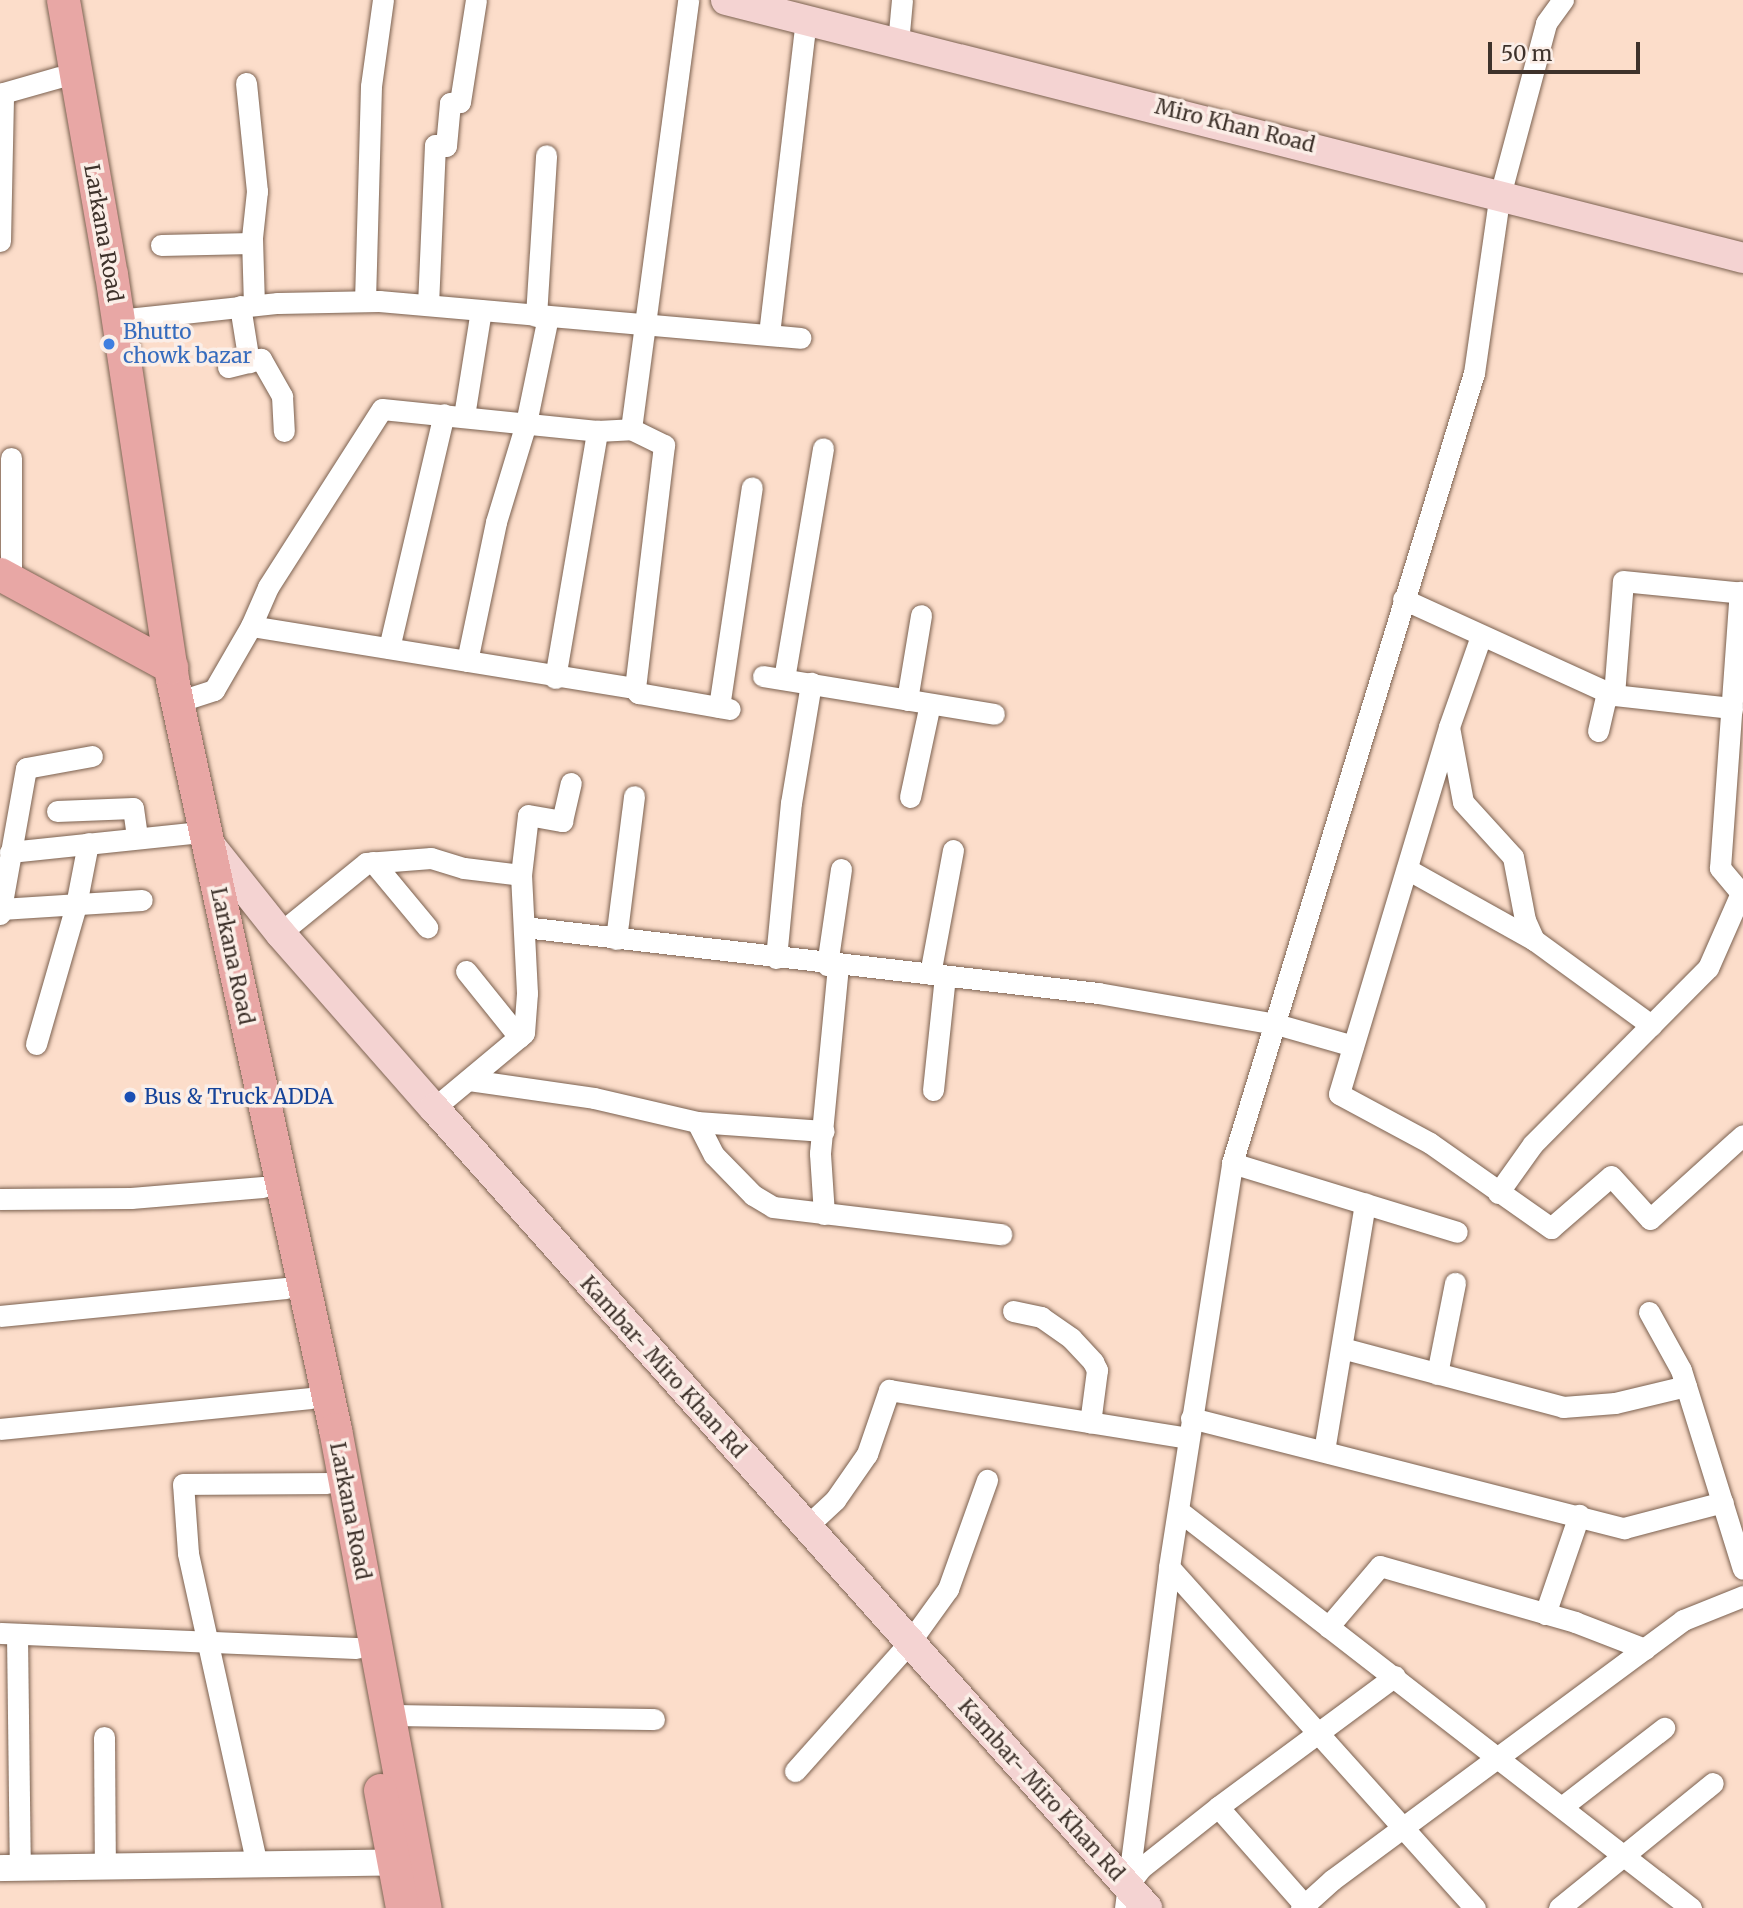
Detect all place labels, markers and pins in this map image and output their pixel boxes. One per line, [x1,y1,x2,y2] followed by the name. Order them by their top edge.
[123,319,252,369] place label: Bhutto chowk bazar
[101,336,117,352] marker: Bhutto chowk bazar
[144,1084,333,1110] place label: Bus & Truck ADDA
[122,1089,138,1105] marker: Bus & Truck ADDA

